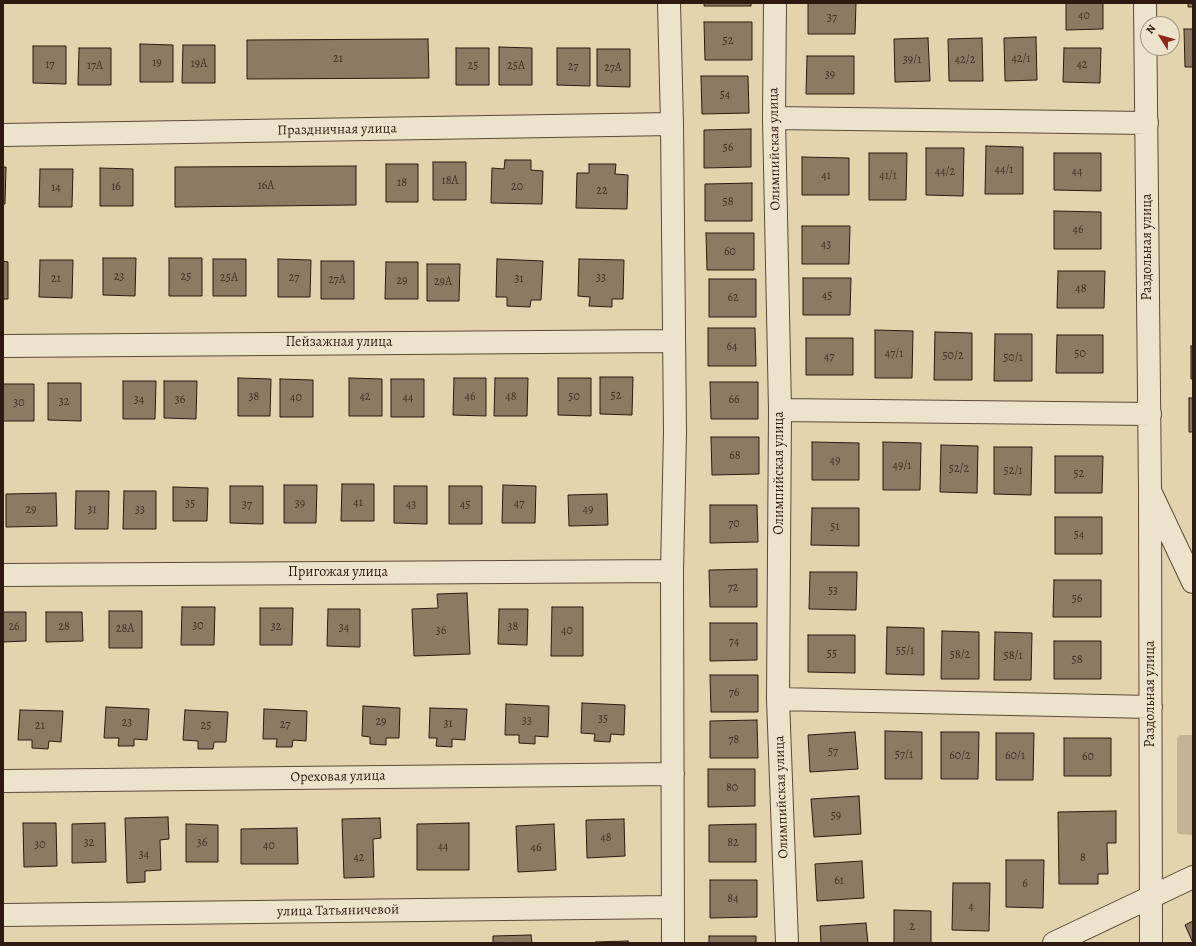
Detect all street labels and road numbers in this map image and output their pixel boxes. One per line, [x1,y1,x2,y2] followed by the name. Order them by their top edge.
[766,87,784,211] street label: Олимпийская улица
[277,121,397,139] street label: Праздничная улица
[1140,194,1156,300] street label: Раздольная улица
[285,335,393,351] street label: Пейзажная улица
[772,411,788,535] street label: Олимпийская улица
[288,565,388,581] street label: Пригожая улица
[1143,641,1159,747] street label: Раздольная улица
[771,735,793,859] street label: Олимпийская улица
[290,768,386,786] street label: Ореховая улица
[277,902,399,920] street label: улица Татьяничевой

